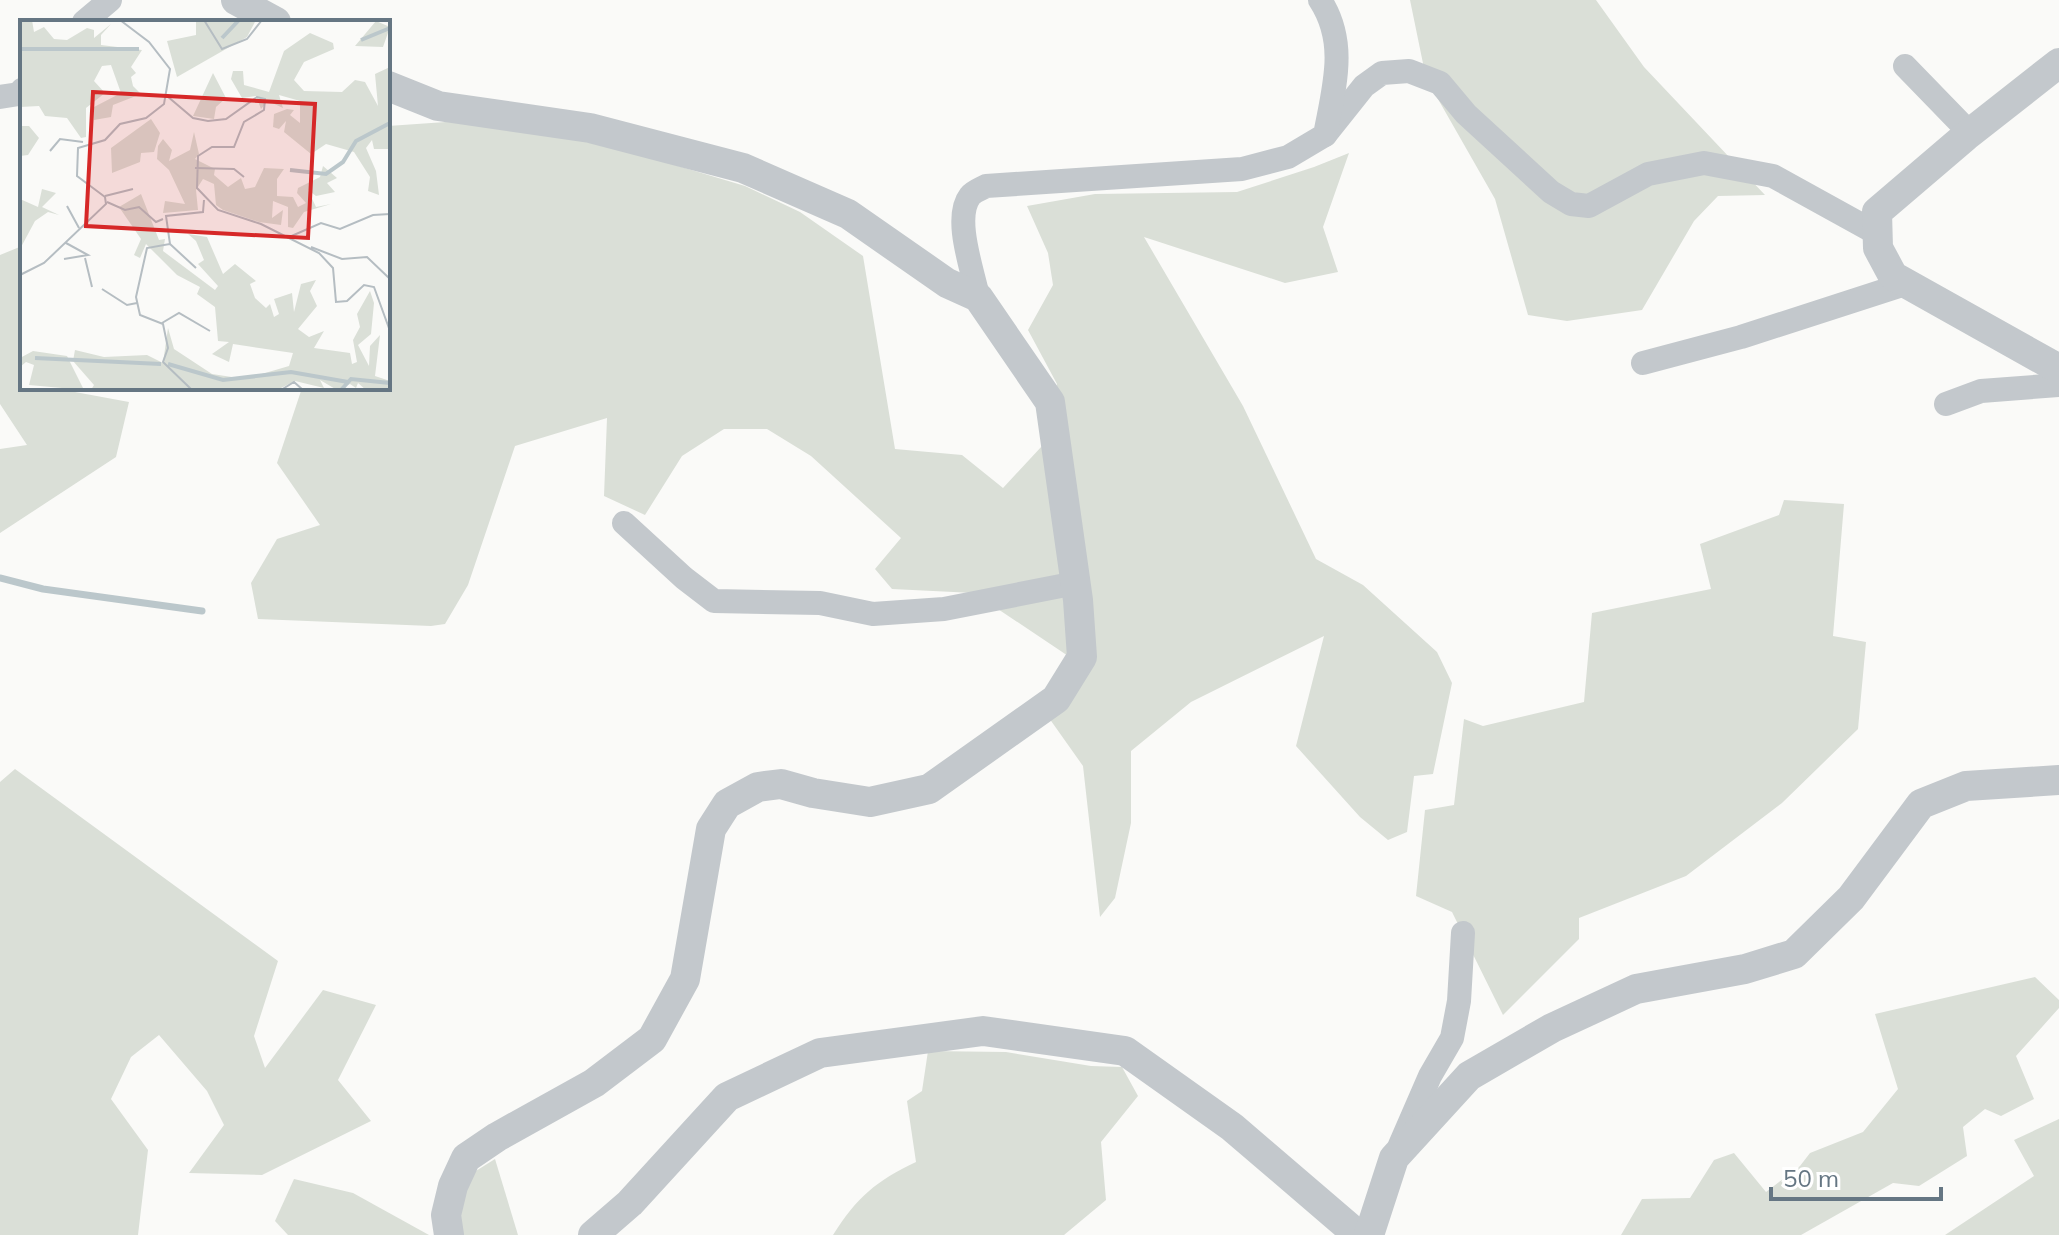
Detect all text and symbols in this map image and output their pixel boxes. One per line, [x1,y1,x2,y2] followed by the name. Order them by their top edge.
[20,20,390,390] inset map
[1771,1151,1941,1201] scale bar
[1783,1163,1839,1193] text: 50 m

